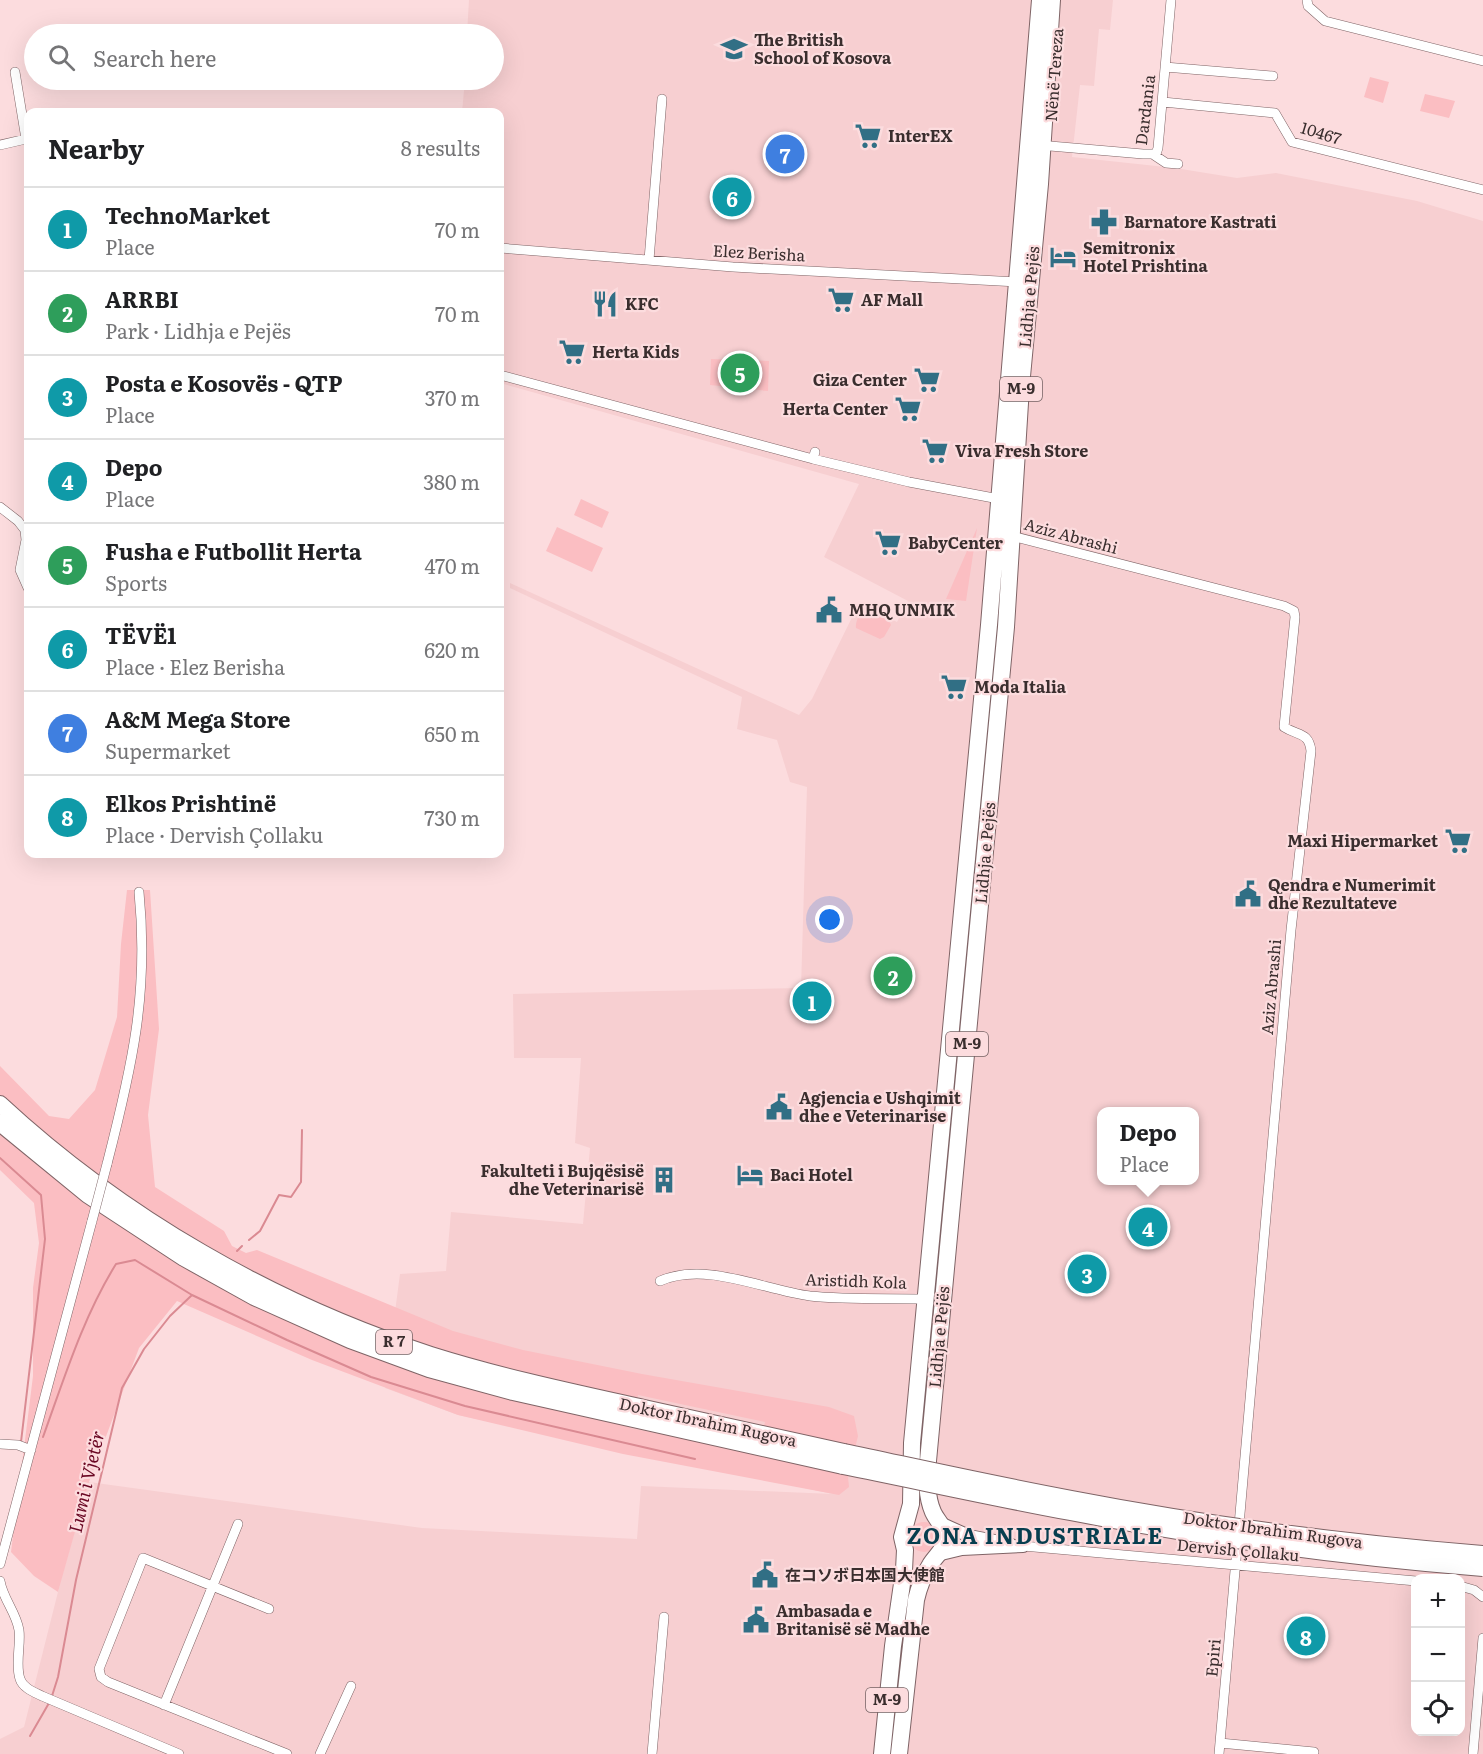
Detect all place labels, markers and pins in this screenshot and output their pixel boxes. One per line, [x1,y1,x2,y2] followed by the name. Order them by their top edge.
[754,27,892,69] place label: The British School of Kosova
[719,34,749,64] school or university icon: The British School of Kosova
[853,121,883,151] supermarket icon: InterEX
[888,123,953,147] place label: InterEX
[766,132,804,176] pin: 7
[712,174,752,220] pin: 6
[1089,207,1119,237] pharmacy icon: Barnatore Kastrati
[1124,209,1277,233] place label: Barnatore Kastrati
[1083,235,1208,277] place label: Semitronix Hotel Prishtina
[1048,242,1078,272] hotel icon: Semitronix Hotel Prishtina
[826,285,856,315] supermarket icon: AF Mall
[861,287,923,311] place label: AF Mall
[590,289,620,319] restaurant icon: KFC
[625,291,659,315] place label: KFC
[557,337,587,367] supermarket icon: Herta Kids
[592,339,679,363] place label: Herta Kids
[720,350,760,395] pin: 5
[912,365,942,395] supermarket icon: Giza Center
[813,367,907,391] place label: Giza Center
[893,394,923,424] supermarket icon: Herta Center
[782,396,888,420] place label: Herta Center
[920,436,950,466] supermarket icon: Viva Fresh Store
[955,438,1088,462] place label: Viva Fresh Store
[873,528,903,558] supermarket icon: BabyCenter
[908,530,1003,554] place label: BabyCenter
[814,595,844,625] public building icon: MHQ UNMIK
[849,597,955,621] place label: MHQ UNMIK
[939,672,969,702] supermarket icon: Moda Italia
[974,674,1067,698] place label: Moda Italia
[1443,826,1473,856] supermarket icon: Maxi Hipermarket
[1287,828,1438,852] place label: Maxi Hipermarket
[1268,872,1436,914] place label: Qendra e Numerimit dhe Rezultateve
[1233,879,1263,909] public building icon: Qendra e Numerimit dhe Rezultateve
[874,954,912,998] pin: 2
[792,978,832,1024] pin: 1
[799,1085,961,1127] place label: Agjencia e Ushqimit dhe e Veterinarise
[764,1092,794,1122] public building icon: Agjencia e Ushqimit dhe e Veterinarise
[480,1158,644,1200] place label: Fakulteti i Bujqësisë dhe Veterinarisë
[735,1160,765,1190] hotel icon: Baci Hotel
[770,1162,853,1186] place label: Baci Hotel
[649,1165,679,1195] building icon: Fakulteti i Bujqësisë dhe Veterinarisë
[1128,1204,1168,1250] pin: 4
[1068,1252,1106,1296] pin: 3
[750,1560,780,1590] public building icon: 在コソボ日本国大使館
[785,1562,945,1586] place label: 在コソボ日本国大使館
[776,1598,930,1640] place label: Ambasada e Britanisë së Madhe
[741,1605,771,1635] public building icon: Ambasada e Britanisë së Madhe
[1286,1614,1326,1658] pin: 8

